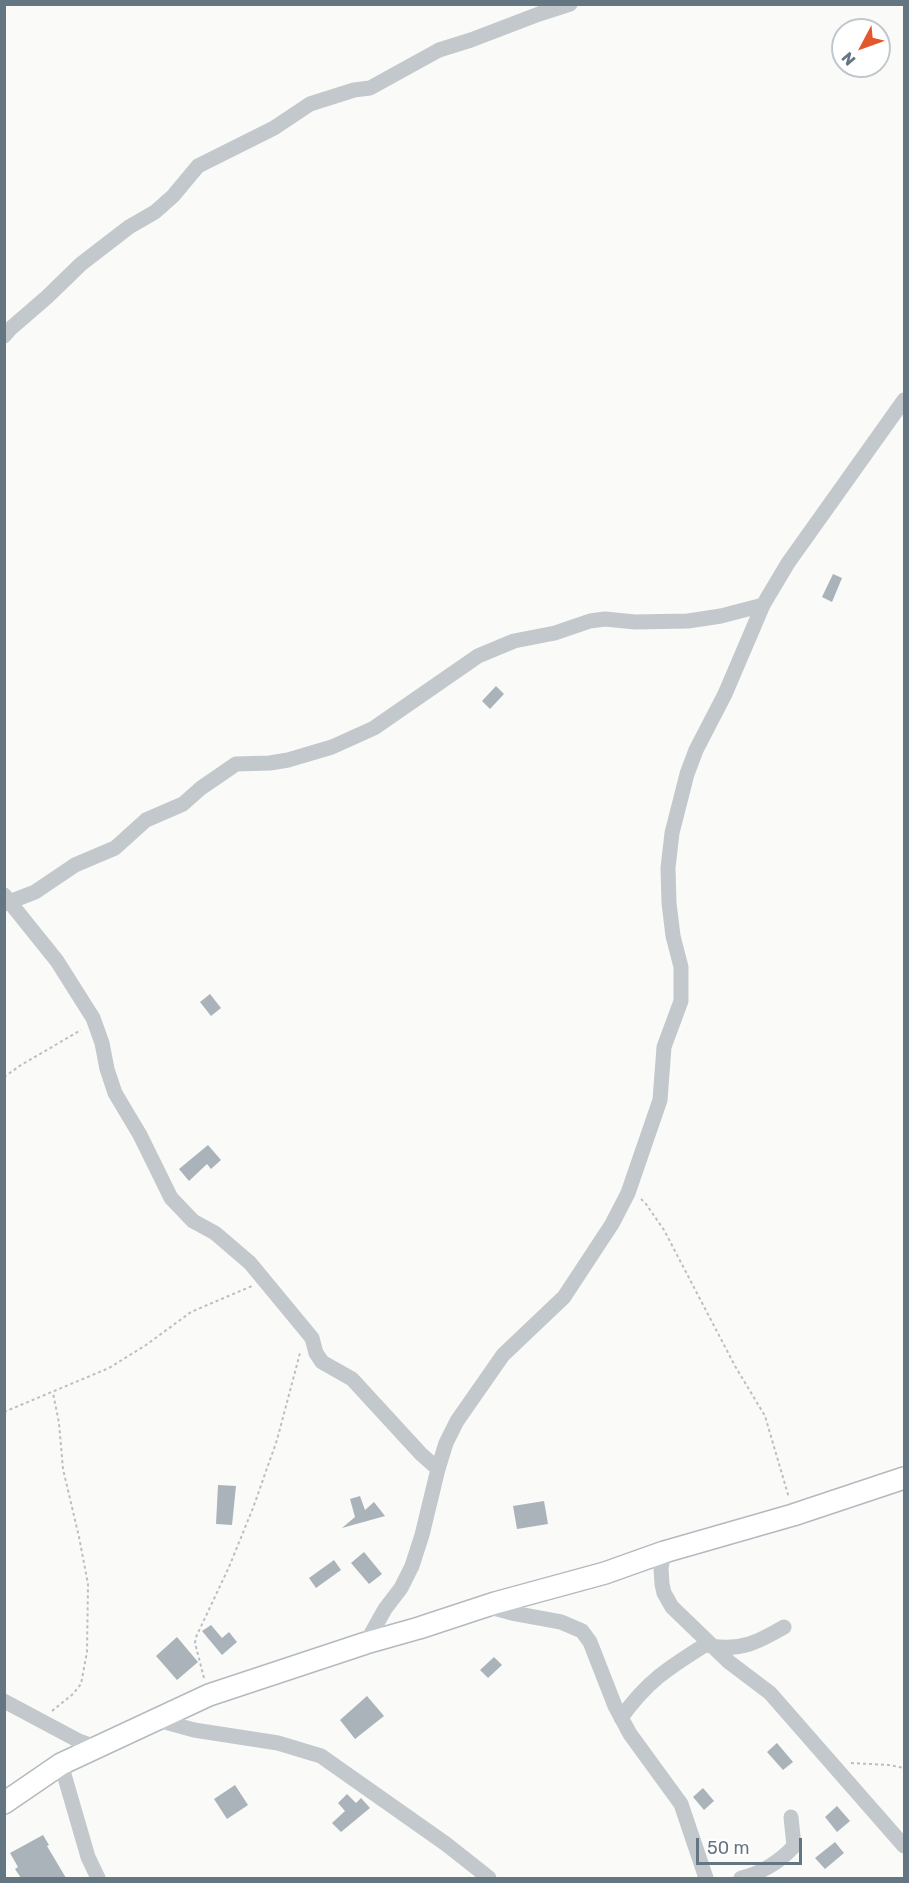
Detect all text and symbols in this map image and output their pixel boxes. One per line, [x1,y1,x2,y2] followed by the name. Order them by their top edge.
[831,18,891,78] north arrow
[838,48,859,69] text: N
[699,1826,806,1864] scale bar
[707,1837,750,1859] text: 50 m

